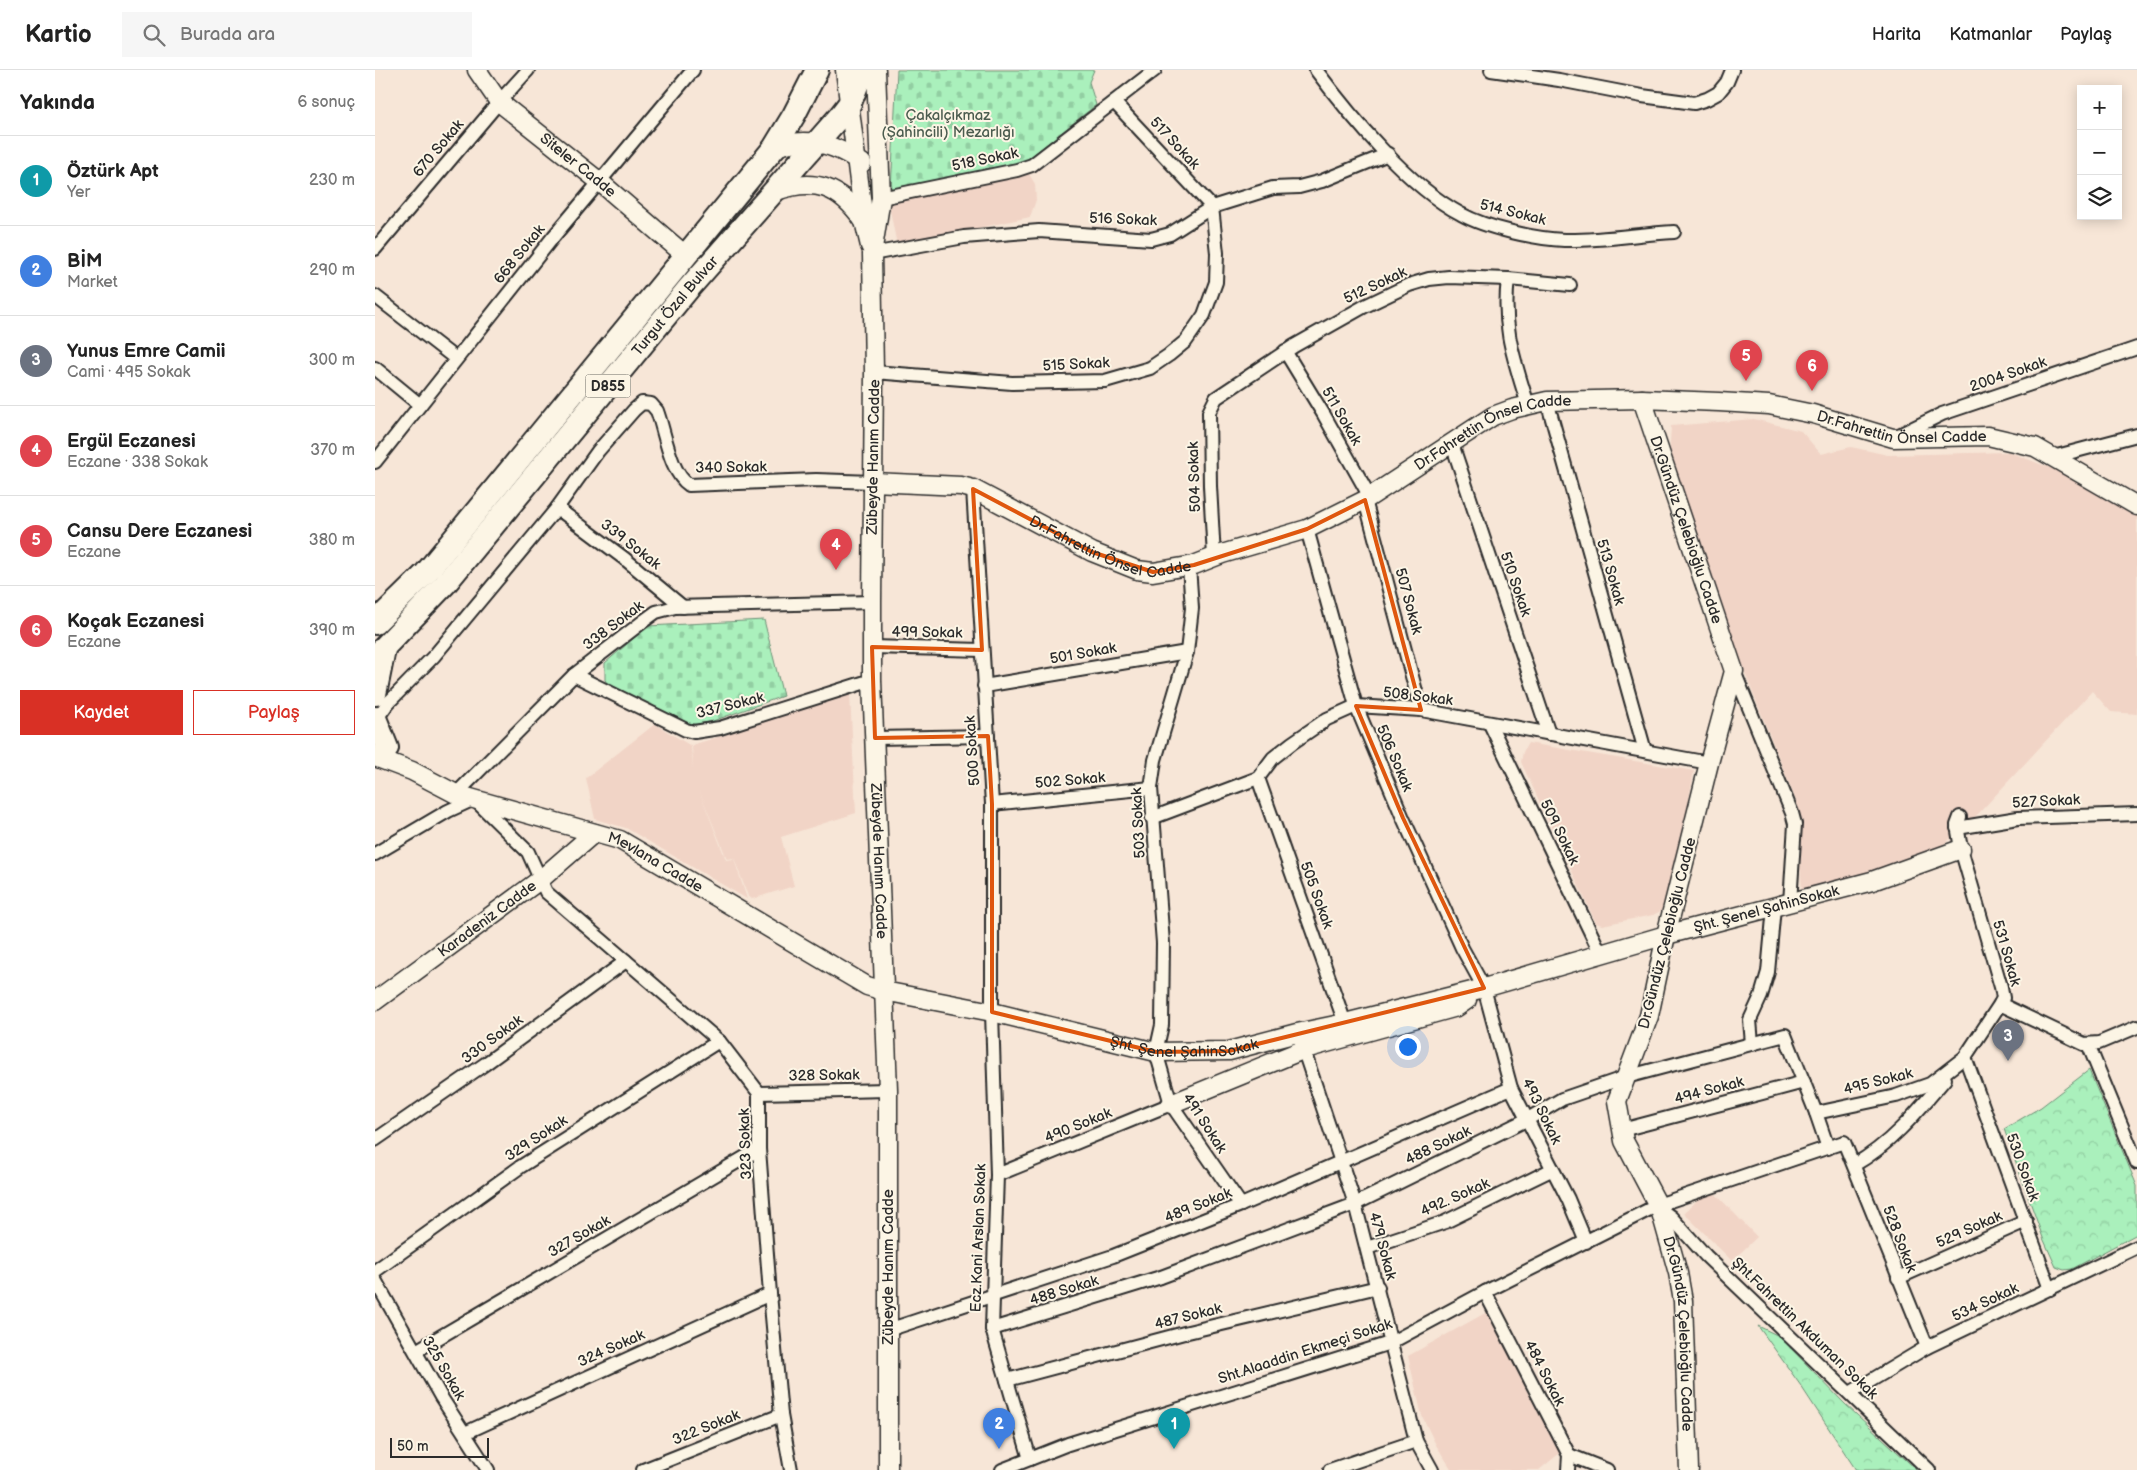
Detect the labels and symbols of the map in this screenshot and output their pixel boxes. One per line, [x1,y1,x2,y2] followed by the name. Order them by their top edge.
[881,106,1015,142] park label: Çakalçıkmaz (Şahincili) Mezarlığı
[1145,113,1204,174] street label: 517 Sokak
[409,115,468,181] street label: 670 Sokak
[536,129,620,202] street label: Siteler Cadde
[950,143,1021,176] street label: 518 Sokak
[1478,195,1549,230] street label: 514 Sokak
[1089,209,1158,230] street label: 516 Sokak
[490,220,550,288] street label: 668 Sokak
[628,252,723,360] street label: Turgut Özal Bulvar
[1341,262,1410,308] street label: 512 Sokak
[1730,340,1762,381] pin: 5
[1796,350,1828,391] pin: 6
[1967,352,2050,396] street label: 2004 Sokak
[1042,353,1111,376] street label: 515 Sokak
[585,374,631,398] road number: D855
[863,379,884,536] street label: Zübeyde Hanım Cadde
[1317,384,1366,449] street label: 511 Sokak
[1411,391,1572,475] street label: Dr.Fahrettin Önsel Cadde
[1814,407,1987,448] street label: Dr.Fahrettin Önsel Cadde
[1645,434,1726,626] street label: Dr.Gündüz Çelebioğlu Cadde
[1184,441,1205,513] street label: 504 Sokak
[695,457,768,478] street label: 340 Sokak
[1026,512,1193,582] street label: Dr.Fahrettin Önsel Cadde
[597,515,665,574] street label: 339 Sokak
[820,529,852,570] pin: 4
[1592,537,1629,608] street label: 513 Sokak
[1496,549,1536,620] street label: 510 Sokak
[1391,566,1427,637] street label: 507 Sokak
[579,596,648,654] street label: 338 Sokak
[891,622,963,643] street label: 499 Sokak
[1048,638,1119,669] street label: 501 Sokak
[1382,683,1455,710] street label: 508 Sokak
[694,688,767,723] street label: 337 Sokak
[961,714,984,787] street label: 500 Sokak
[1372,722,1417,795] street label: 506 Sokak
[1034,768,1107,793] street label: 502 Sokak
[866,782,891,939] street label: Zübeyde Hanım Cadde
[1127,786,1150,859] street label: 503 Sokak
[2011,790,2081,813] street label: 527 Sokak
[1536,796,1584,869] street label: 509 Sokak
[606,828,706,897] street label: Mevlana Cadde
[1634,835,1701,1031] street label: Dr.Gündüz Çelebioğlu Cadde
[1296,859,1338,932] street label: 505 Sokak
[434,877,540,962] street label: Karadeniz Cadde
[1692,881,1842,937] street label: Şht. Şenel ŞahinSokak
[1988,918,2025,989] street label: 531 Sokak
[458,1010,527,1068] street label: 330 Sokak
[1992,1020,2024,1061] pin: 3
[1108,1032,1261,1062] street label: Şht. Şenel ŞahinSokak
[1395,1034,1421,1060] your location
[1842,1064,1915,1099] street label: 495 Sokak
[788,1065,860,1086] street label: 328 Sokak
[1672,1072,1747,1109] street label: 494 Sokak
[1517,1075,1566,1148] street label: 493 Sokak
[1178,1090,1231,1157] street label: 491 Sokak
[1042,1103,1115,1148] street label: 490 Sokak
[735,1107,756,1180] street label: 323 Sokak
[501,1111,572,1166] street label: 329 Sokak
[1402,1121,1475,1170] street label: 488 Sokak
[2001,1131,2044,1204] street label: 530 Sokak
[966,1163,991,1313] street label: Ecz.Kani Arslan Sokak
[1418,1173,1493,1221] street label: 492. Sokak
[1162,1183,1235,1228] street label: 489 Sokak
[879,1189,898,1346] street label: Zübeyde Hanım Cadde
[1878,1203,1921,1276] street label: 528 Sokak
[1933,1206,2006,1252] street label: 529 Sokak
[1364,1210,1401,1283] street label: 479 Sokak
[545,1211,614,1262] street label: 327 Sokak
[1658,1234,1697,1432] street label: Dr.Gündüz Çelebioğlu Cadde
[1727,1253,1882,1404] street label: Şht.Fahrettin Akduman Sokak
[1027,1271,1101,1310] street label: 488 Sokak
[1949,1279,2022,1326] street label: 534 Sokak
[1153,1299,1224,1334] street label: 487 Sokak
[1216,1314,1395,1389] street label: Sht.Alaaddin Ekmeçi Sokak
[575,1325,648,1372] street label: 324 Sokak
[418,1333,470,1404] street label: 325 Sokak
[1520,1337,1570,1410] street label: 484 Sokak
[670,1405,743,1450] street label: 322 Sokak
[983,1408,1015,1449] pin: 2
[1158,1408,1190,1449] pin: 1
[390,1435,489,1458] scale bar

